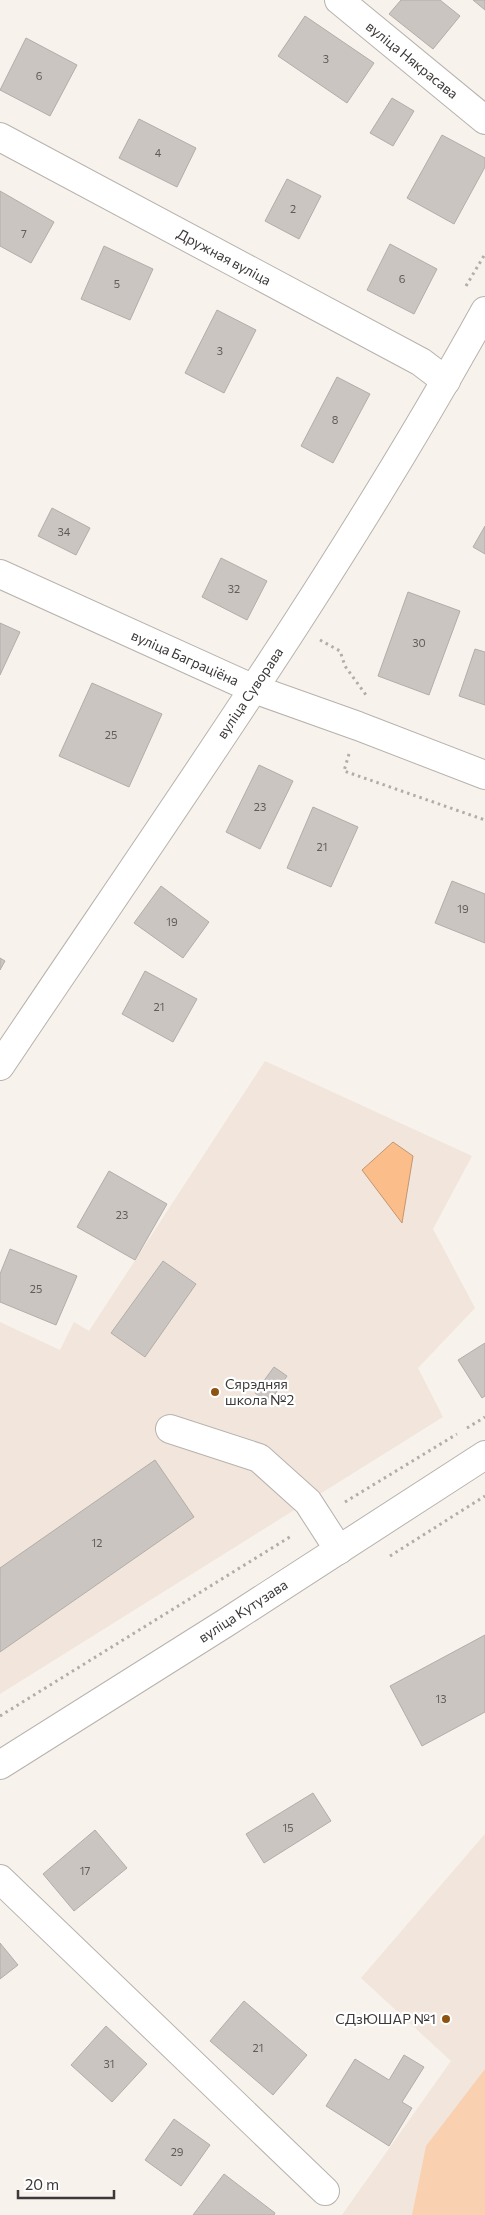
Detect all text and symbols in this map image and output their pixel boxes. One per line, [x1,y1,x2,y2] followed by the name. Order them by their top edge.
[363,17,462,102] street label: вуліца Някрасава
[323,52,329,65] house number: 3
[36,69,43,82] house number: 6
[155,146,162,159] house number: 4
[290,202,296,215] house number: 2
[174,225,274,288] street label: Дружная вуліца
[21,227,27,240] house number: 7
[399,272,406,285] house number: 6
[114,277,120,290] house number: 5
[217,344,223,357] house number: 3
[332,413,339,426] house number: 8
[58,525,71,538] house number: 34
[228,582,240,595] house number: 32
[129,626,242,689] street label: вуліца Баграціёна
[412,636,426,649] house number: 30
[213,644,286,742] street label: вуліца Суворава
[105,728,117,741] house number: 25
[254,800,266,813] house number: 23
[317,840,327,853] house number: 21
[457,902,469,915] house number: 19
[166,915,178,928] house number: 19
[154,1000,164,1013] house number: 21
[116,1208,128,1221] house number: 23
[30,1282,42,1295] house number: 25
[225,1375,294,1408] place label: Сярэдняя школа №2
[209,1386,221,1398] marker: Сярэдняя школа №2
[92,1536,102,1549] house number: 12
[195,1575,290,1646] street label: вуліца Кутузава
[436,1692,446,1705] house number: 13
[282,1821,294,1834] house number: 15
[80,1864,90,1877] house number: 17
[335,2010,436,2027] place label: СДзЮШАР №1
[440,2013,452,2025] marker: СДзЮШАР №1
[253,2041,263,2054] house number: 21
[104,2057,114,2070] house number: 31
[171,2145,184,2158] house number: 29
[18,2168,114,2200] scale bar
[25,2175,59,2193] text: 20 m

